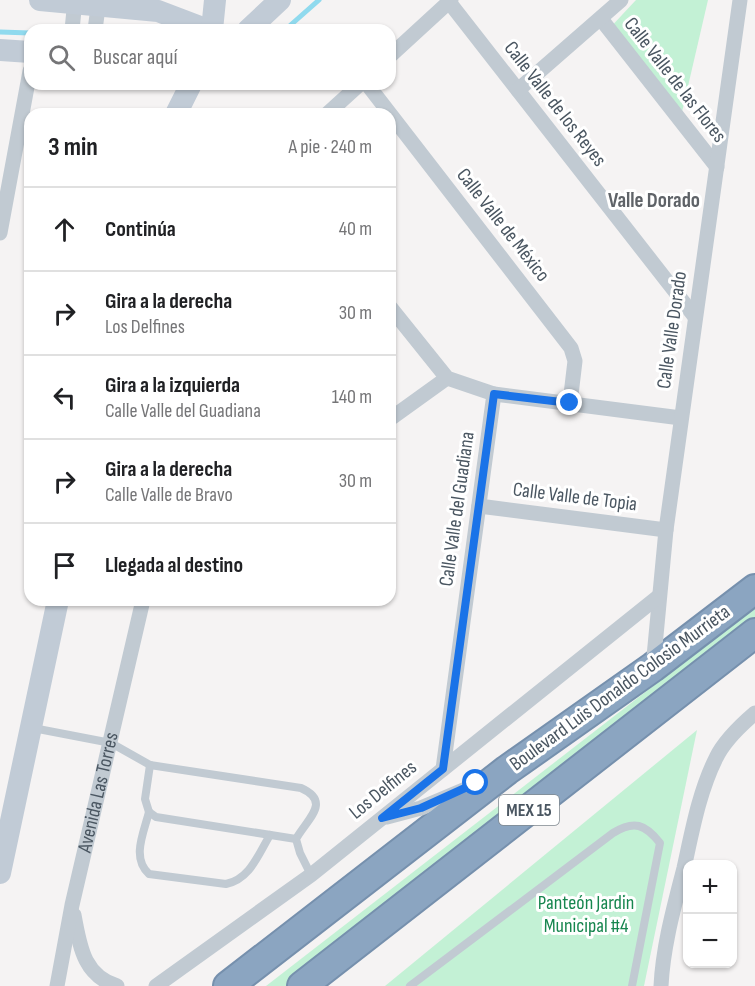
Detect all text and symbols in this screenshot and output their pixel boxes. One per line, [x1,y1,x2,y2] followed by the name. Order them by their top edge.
[619,13,731,147] street label: Calle Valle de las Flores
[24,24,396,90] search box
[499,37,611,171] street label: Calle Valle de los Reyes
[45,41,78,74] icon: search
[93,44,178,71] text: Buscar aquí
[48,132,98,163] text: 3 min
[288,135,372,159] text: A pie · 240 m
[451,164,555,286] street label: Calle Valle de México
[608,188,700,213] district label: Valle Dorado
[48,213,81,246] icon: ahead
[105,216,176,243] text: Continúa
[339,217,372,241] text: 40 m
[652,270,692,390] street label: Calle Valle Dorado
[105,288,232,315] text: Gira a la derecha
[48,297,81,330] icon: right
[339,301,372,325] text: 30 m
[105,315,185,339] text: Los Delfines
[105,372,240,399] text: Gira a la izquierda
[48,381,81,414] icon: left
[332,385,372,409] text: 140 m
[556,389,582,415] route end
[105,399,261,423] text: Calle Valle del Guadiana
[434,430,480,588] street label: Calle Valle del Guadiana
[105,456,232,483] text: Gira a la derecha
[48,465,81,498] icon: right
[339,469,372,493] text: 30 m
[512,477,638,517] street label: Calle Valle de Topia
[105,483,233,507] text: Calle Valle de Bravo
[48,549,81,582] icon: arrive
[105,552,243,579] text: Llegada al destino
[505,600,735,776] street label: Boulevard Luis Donaldo Colosio Murrieta
[72,730,124,856] street label: Avenida Las Torres
[344,756,422,824] street label: Los Delfines
[462,769,488,795] route start
[499,795,559,825] road number: MEX 15
[683,860,737,968] map controls
[683,860,737,914] button: +
[538,891,634,938] park label: Panteón Jardin Municipal #4
[683,914,737,968] button: −

